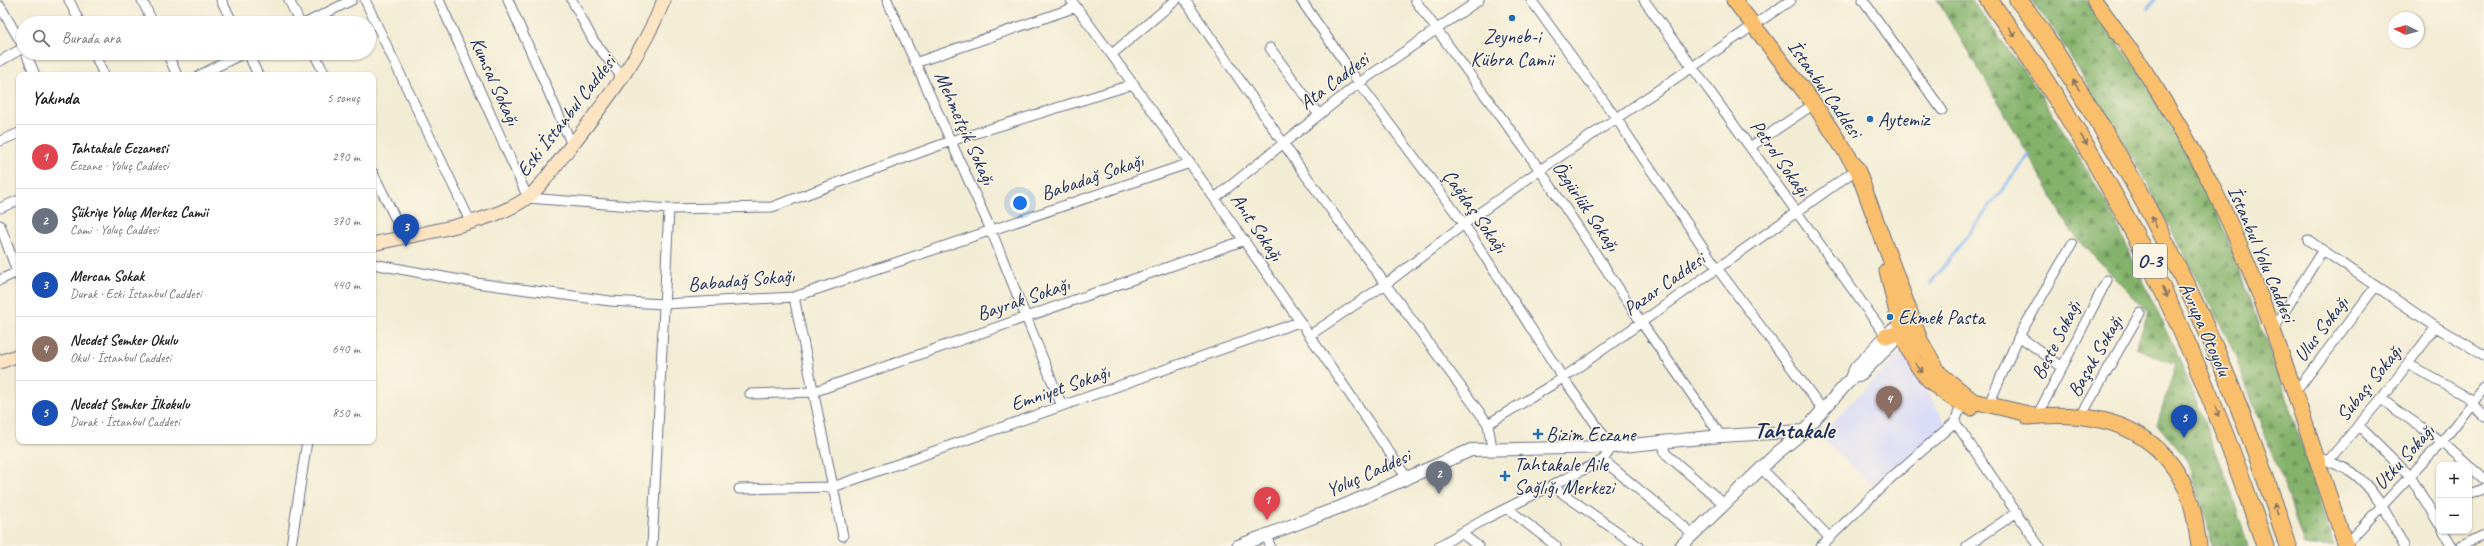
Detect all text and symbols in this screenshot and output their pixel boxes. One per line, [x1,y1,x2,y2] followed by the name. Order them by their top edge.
[2388,12,2424,48] north arrow
[1507,13,1517,23] marker: Zeyneb-i Kübra Camii
[16,16,376,60] search box
[1471,24,1556,72] place label: Zeyneb-i Kübra Camii
[2008,26,2016,37] one-way arrow
[30,27,52,49] icon: search
[62,29,120,48] text: Burada ara
[464,33,526,130] street label: Kumsal Sokağı
[1782,35,1869,145] street label: İstanbul Caddesi
[1294,45,1375,115] street label: Ata Caddesi
[511,49,623,182] street label: Eski İstanbul Caddesi
[929,67,1002,190] street label: Mehmetçik Sokağı
[2071,79,2079,91] one-way arrow
[32,88,79,109] text: Yakında
[327,90,360,106] text: 5 sonuç
[1878,107,1932,132] place label: Aytemiz
[1865,114,1875,124] marker: Aytemiz
[1744,115,1816,202] street label: Petrol Sokağı
[2080,134,2088,146] one-way arrow
[70,139,168,158] text: Tahtakale Eczanesi
[1038,147,1148,206] street label: Babadağ Sokağı
[42,149,48,165] text: 1
[332,149,360,165] text: 290 m
[1547,156,1626,257] street label: Özgürlük Sokağı
[70,158,168,174] text: Eczane · Yoluç Caddesi
[1437,164,1514,259] street label: Çağdaş Sokağı
[2222,182,2303,328] street label: İstanbul Yolu Caddesi
[1225,188,1290,267] street label: Anıt Sokağı
[1010,193,1030,213] your location
[70,203,208,222] text: Şükriye Yoluç Merkez Camii
[42,213,48,229] text: 2
[332,213,360,229] text: 370 m
[393,214,419,247] pin: 3
[2150,216,2157,228] one-way arrow
[70,222,159,238] text: Cami · Yoluç Caddesi
[2133,244,2167,278] road number: O-3
[1618,245,1712,321] street label: Pazar Caddesi
[687,263,796,297] street label: Babadağ Sokağı
[70,267,144,286] text: Mercan Sokak
[973,271,1074,327] street label: Bayrak Sokağı
[42,277,48,293] text: 3
[332,277,360,293] text: 440 m
[2173,278,2237,381] street label: Avrupa Otoyolu
[2162,285,2169,297] one-way arrow
[70,286,201,302] text: Durak · Eski İstanbul Caddesi
[2288,290,2355,367] street label: Ulus Sokağı
[2025,295,2087,384] street label: Beste Sokağı
[1898,305,1986,330] place label: Ekmek Pasta
[2062,310,2129,401] street label: Başak Sokağı
[1885,312,1895,322] marker: Ekmek Pasta
[70,331,177,350] text: Necdet Semker Okulu
[2331,339,2408,426] street label: Subaşı Sokağı
[42,341,48,357] text: 4
[332,341,360,357] text: 640 m
[70,350,171,366] text: Okul · İstanbul Caddesi
[1007,359,1114,417] street label: Emniyet Sokağı
[1914,363,1923,374] one-way arrow
[1876,386,1902,419] pin: 4
[70,395,189,414] text: Necdet Semker İlkokulu
[2213,404,2221,416] one-way arrow
[42,405,48,421] text: 5
[332,405,360,421] text: 850 m
[2171,405,2197,438] pin: 5
[70,414,180,430] text: Durak · İstanbul Caddesi
[1754,415,1836,445] district label: Tahtakale
[2368,418,2441,495] street label: Utku Sokağı
[1546,422,1637,447] place label: Bizim Eczane
[1533,429,1543,439] marker: Bizim Eczane
[1322,442,1416,503] street label: Yoluç Caddesi
[1514,452,1616,500] place label: Tahtakale Aile Sağlığı Merkezi
[1426,461,1452,494] pin: 2
[2436,462,2472,534] map controls
[2436,462,2472,498] button: +
[1499,470,1511,482] marker: Tahtakale Aile Sağlığı Merkezi
[1254,487,1280,520] pin: 1
[2436,498,2472,534] button: −
[2272,503,2279,516] one-way arrow

